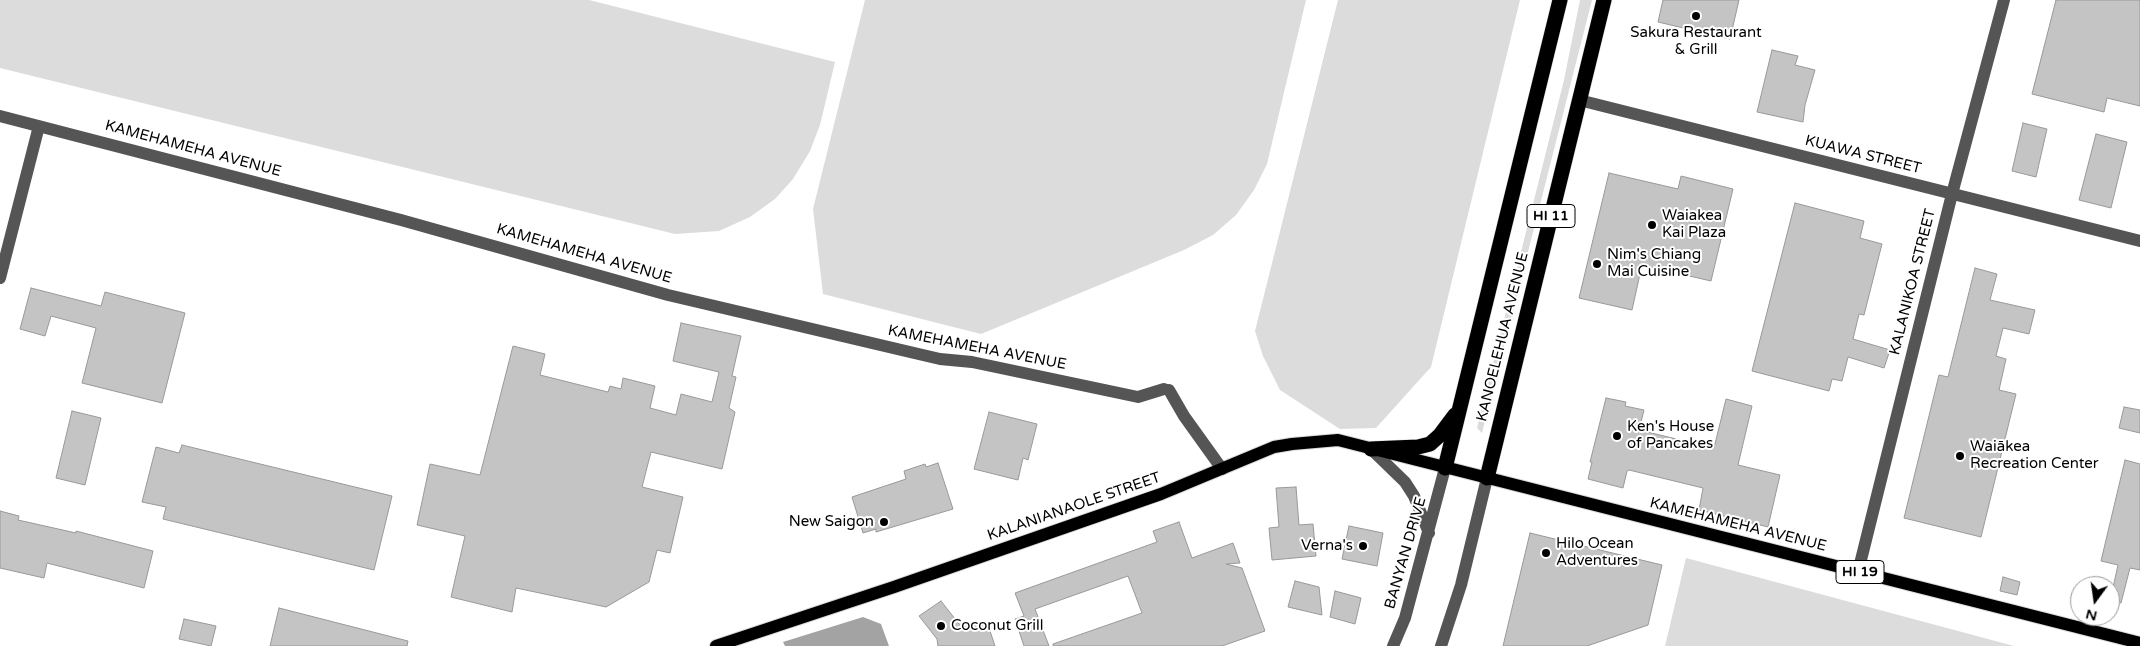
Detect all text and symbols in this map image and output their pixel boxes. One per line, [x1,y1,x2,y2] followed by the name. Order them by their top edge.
[1690,10,1702,22] marker: Sakura Restaurant & Grill
[1630,24,1762,59] place label: Sakura Restaurant & Grill
[103,117,283,181] street label: KAMEHAMEHA AVENUE
[1803,132,1923,178] street label: KUAWA STREET
[1527,205,1575,228] road number: HI 11
[1662,207,1726,242] place label: Waiakea Kai Plaza
[1886,207,1940,357] street label: KALANIKOA STREET
[1646,219,1658,231] marker: Waiakea Kai Plaza
[494,220,674,288] street label: KAMEHAMEHA AVENUE
[1607,246,1701,281] place label: Nim's Chiang Mai Cuisine
[1473,250,1533,424] street label: KANOELEHUA AVENUE
[1591,258,1603,270] marker: Nim's Chiang Mai Cuisine
[886,322,1068,374] street label: KAMEHAMEHA AVENUE
[1627,418,1714,453] place label: Ken's House of Pancakes
[1611,430,1623,442] marker: Ken's House of Pancakes
[1970,438,2099,473] place label: Waiākea Recreation Center
[1954,450,1966,462] marker: Waiākea Recreation Center
[985,469,1163,545] street label: KALANIANAOLE STREET
[1648,494,1828,556] street label: KAMEHAMEHA AVENUE
[1381,495,1431,611] street label: BANYAN DRIVE
[789,513,874,531] place label: New Saigon
[878,516,890,528] marker: New Saigon
[1556,535,1638,570] place label: Hilo Ocean Adventures
[1301,537,1353,555] place label: Verna's
[1357,540,1369,552] marker: Verna's
[1540,547,1552,559] marker: Hilo Ocean Adventures
[1836,560,1884,584] road number: HI 19
[2070,576,2120,626] north arrow
[2084,605,2099,625] text: N
[951,617,1044,635] place label: Coconut Grill
[935,620,947,632] marker: Coconut Grill

